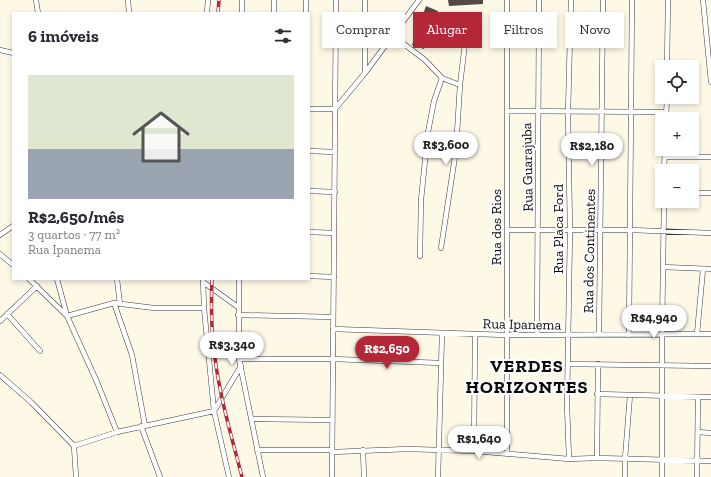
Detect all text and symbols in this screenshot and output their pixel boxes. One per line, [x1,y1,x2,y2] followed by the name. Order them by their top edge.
[322,12,405,48] chip: Comprar
[413,12,482,48] chip: Alugar
[490,12,557,48] chip: Filtros
[565,12,624,48] chip: Novo
[272,25,294,47] icon: filters
[28,26,99,46] text: 6 imóveis
[655,60,699,208] map controls
[655,60,699,104] button: locate
[125,101,197,173] icon: home
[655,112,699,156] button: +
[518,122,537,212] street label: Rua Guarajuba
[409,132,483,166] pin: R$3,600
[555,133,629,167] pin: R$2,180
[423,137,469,152] text: R$3,600
[570,138,614,153] text: R$2,180
[655,164,699,208] button: −
[550,184,567,274] street label: Rua Placa Ford
[488,189,505,265] street label: Rua dos Rios
[580,189,599,313] street label: Rua dos Continentes
[28,207,124,227] text: R$2,650/mês
[28,227,120,242] text: 3 quartos · 77 m²
[28,242,101,257] text: Rua Ipanema
[617,305,691,339] pin: R$4,940
[631,310,677,325] text: R$4,940
[483,315,562,334] street label: Rua Ipanema
[195,332,269,366] pin: R$3,340
[350,336,424,370] pin: R$2,650
[209,337,255,352] text: R$3,340
[364,341,410,356] text: R$2,650
[465,355,589,398] district label: VERDES HORIZONTES
[442,426,516,460] pin: R$1,640
[457,431,501,446] text: R$1,640

